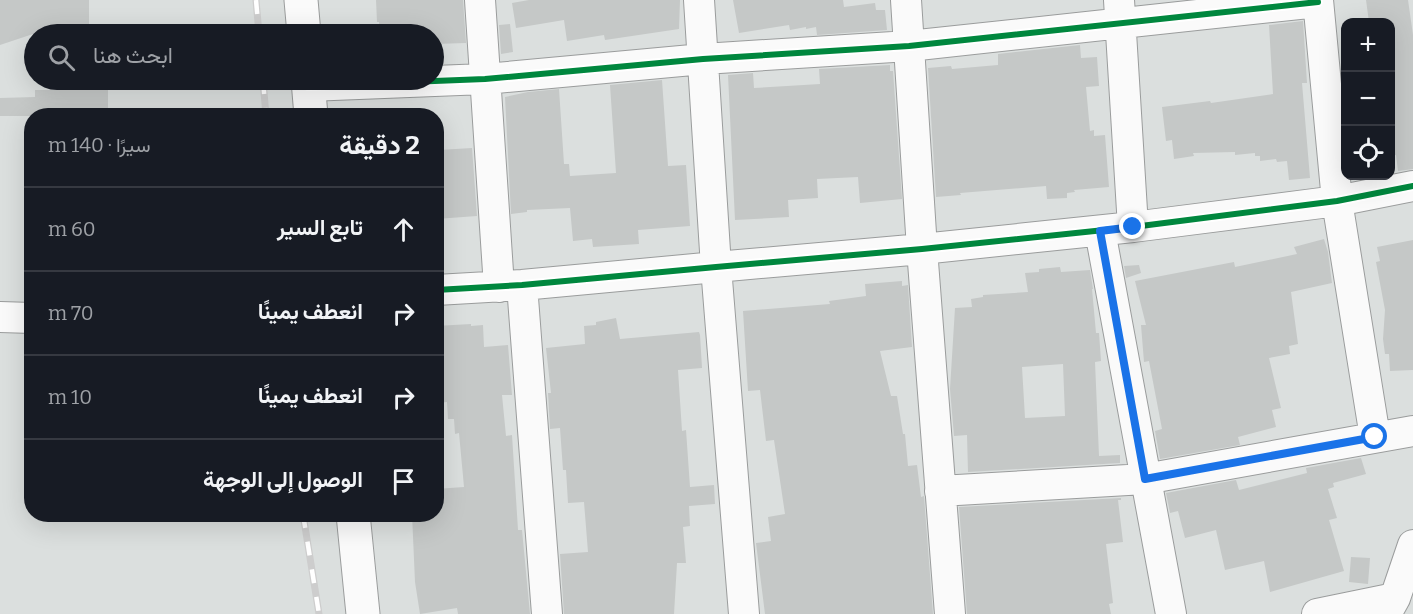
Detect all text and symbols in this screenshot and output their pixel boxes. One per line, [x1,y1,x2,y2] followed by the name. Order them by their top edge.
[1341,18,1395,180] map controls
[1341,18,1395,72] button: +
[24,24,444,90] search box
[45,41,78,74] icon: search
[93,42,173,69] text: ابحث هنا
[1341,72,1395,126] button: −
[1341,126,1395,180] button: locate
[339,130,420,161] text: 2 دقيقة
[48,133,151,157] text: سيرًا · 140 m
[387,213,420,246] icon: ahead
[1119,213,1145,239] route end
[277,214,363,241] text: تابع السير
[48,217,96,241] text: 60 m
[387,297,420,330] icon: right
[258,298,363,325] text: انعطف يمينًا
[48,301,94,325] text: 70 m
[387,381,420,414] icon: right
[258,382,363,409] text: انعطف يمينًا
[48,385,92,409] text: 10 m
[1361,423,1387,449] route start
[387,465,420,498] icon: arrive
[203,466,363,493] text: الوصول إلى الوجهة

